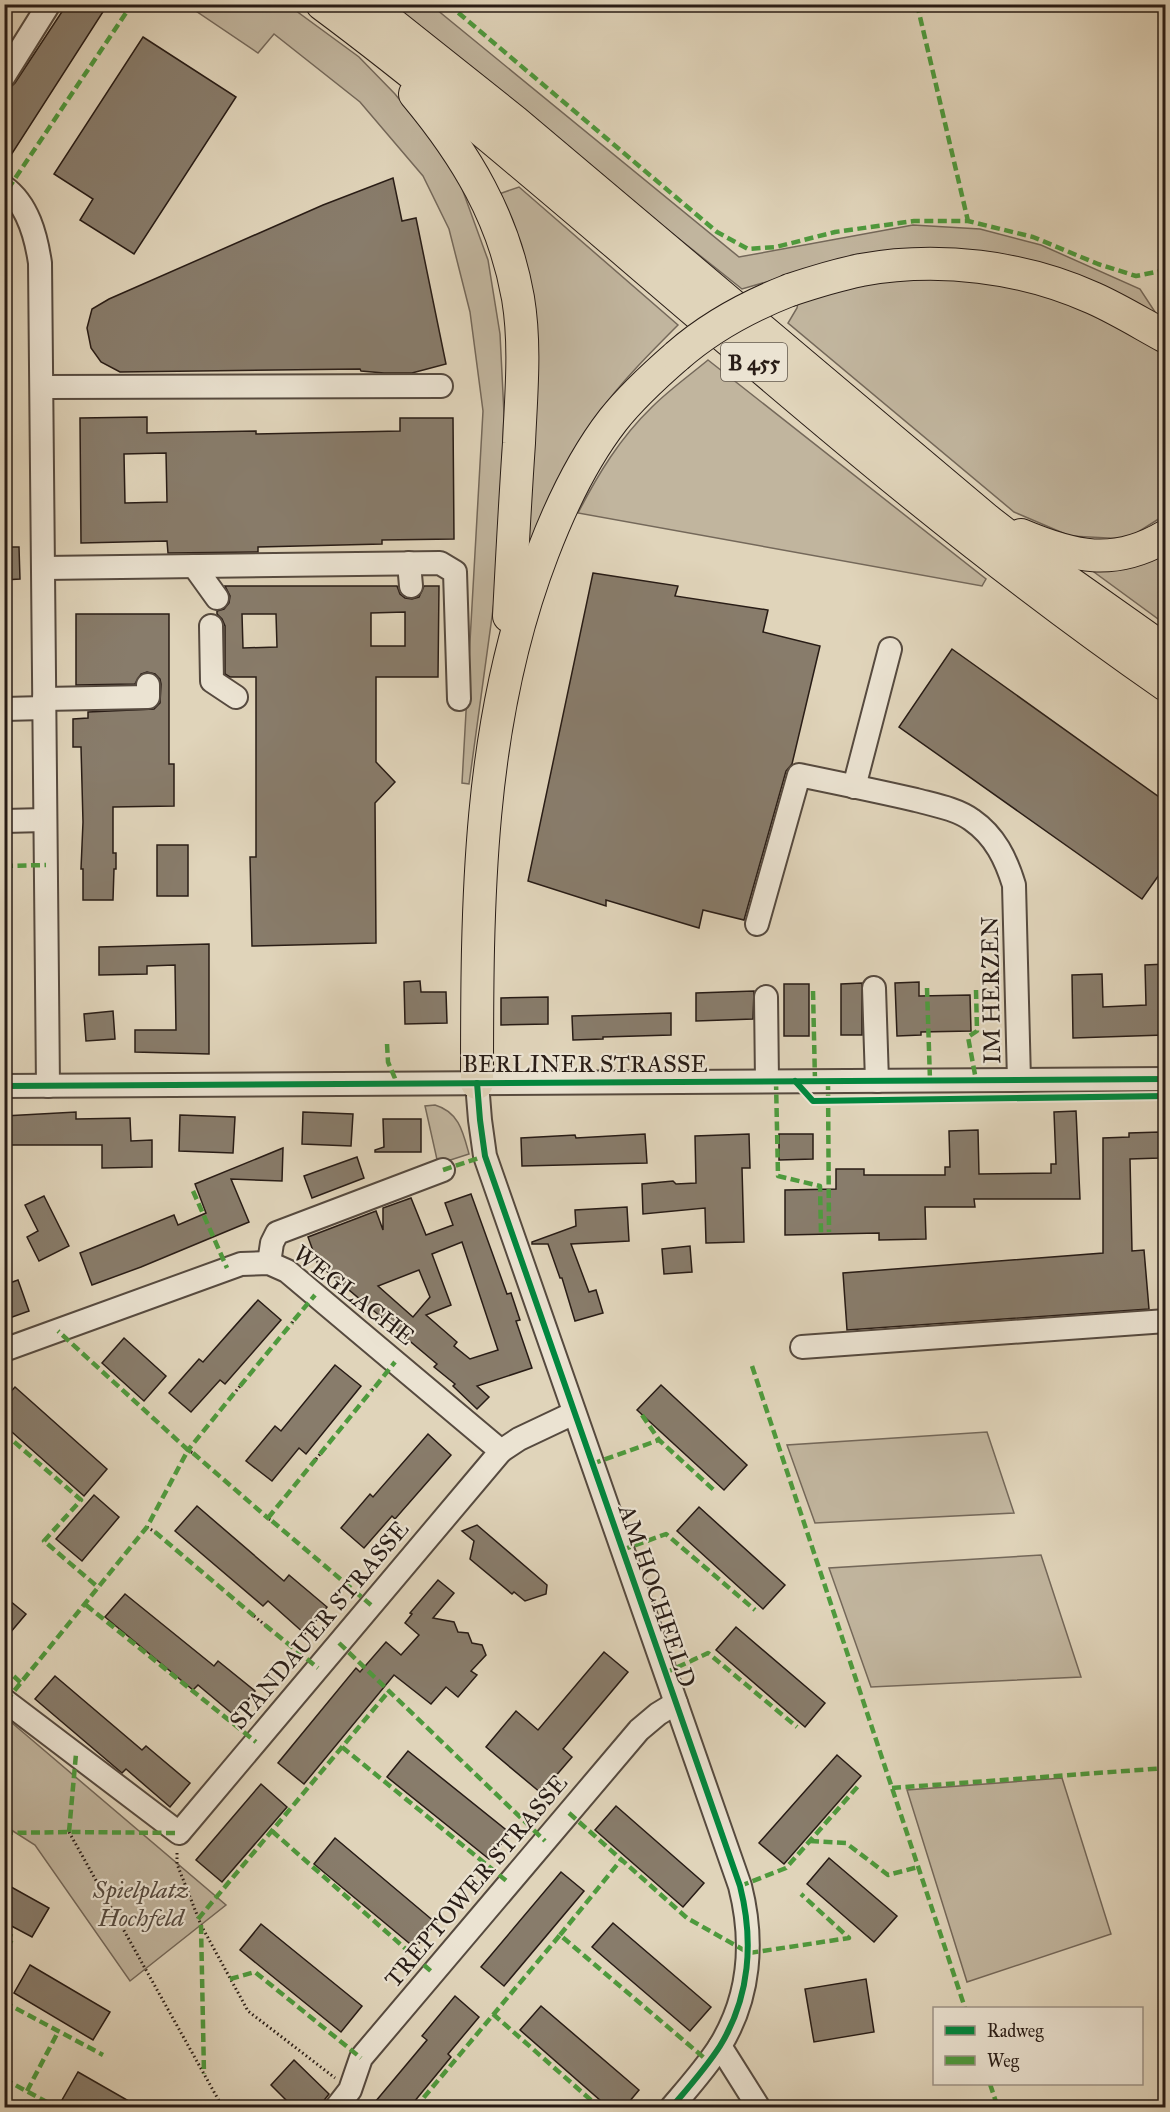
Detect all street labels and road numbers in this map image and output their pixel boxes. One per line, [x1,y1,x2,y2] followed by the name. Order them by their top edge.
[721,343,787,381] road number: B 455
[975,916,1007,1064] street label: IM HERZEN
[462,1049,708,1079] street label: BERLINER STRASSE
[287,1238,421,1352] street label: WEGLACHE
[611,1500,702,1691] street label: AM HOCHFELD
[223,1514,415,1736] street label: SPANDAUER STRASSE
[378,1768,574,1994] street label: TREPTOWER STRASSE

